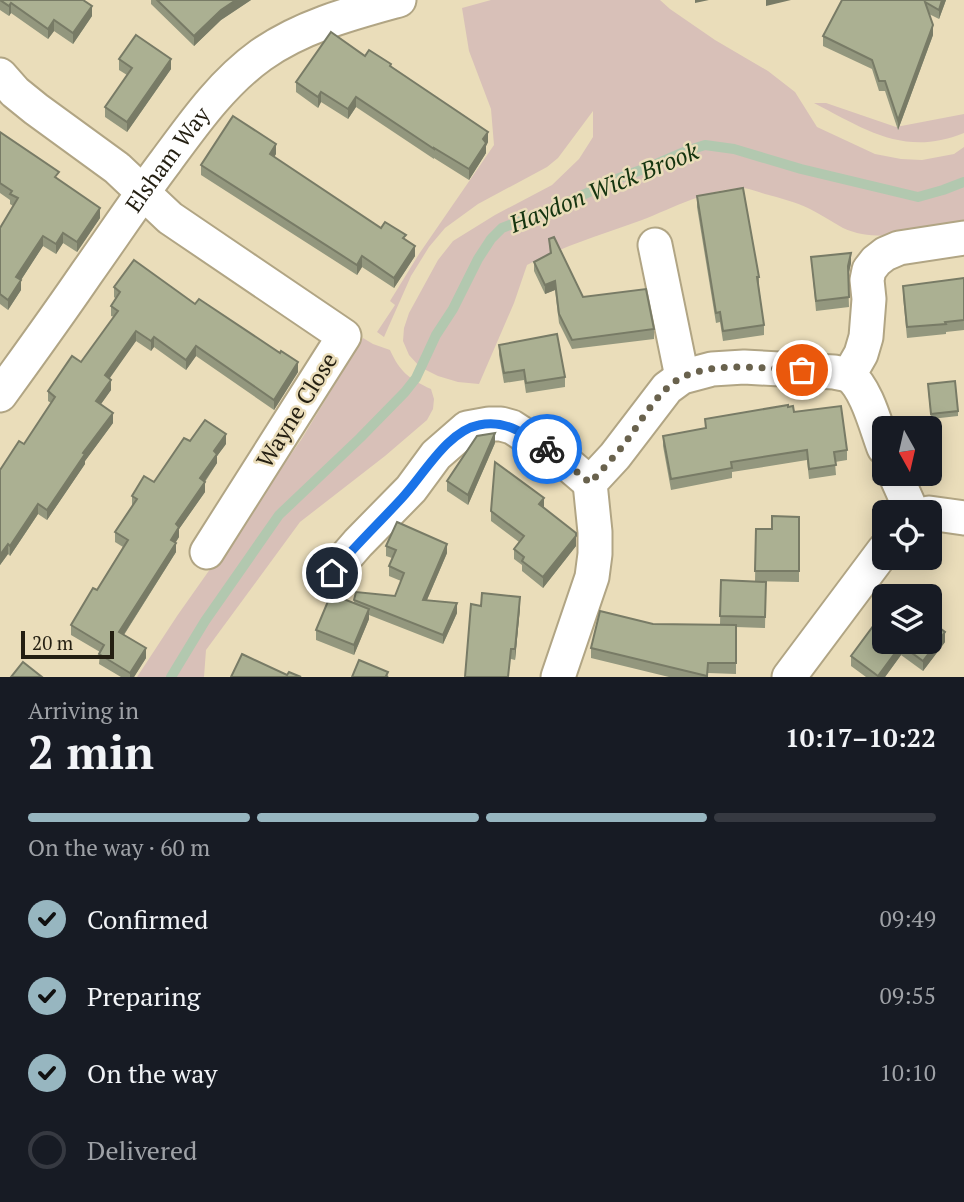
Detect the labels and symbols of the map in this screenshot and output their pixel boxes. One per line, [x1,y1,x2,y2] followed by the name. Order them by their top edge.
[118,100,217,218] street label: Elsham Way
[503,134,703,240] water label: Haydon Wick Brook
[772,340,832,400] pin
[249,346,344,473] street label: Wayne Close
[512,414,582,484] courier
[872,416,942,486] north arrow
[302,543,362,603] pin
[21,628,114,660] scale bar

